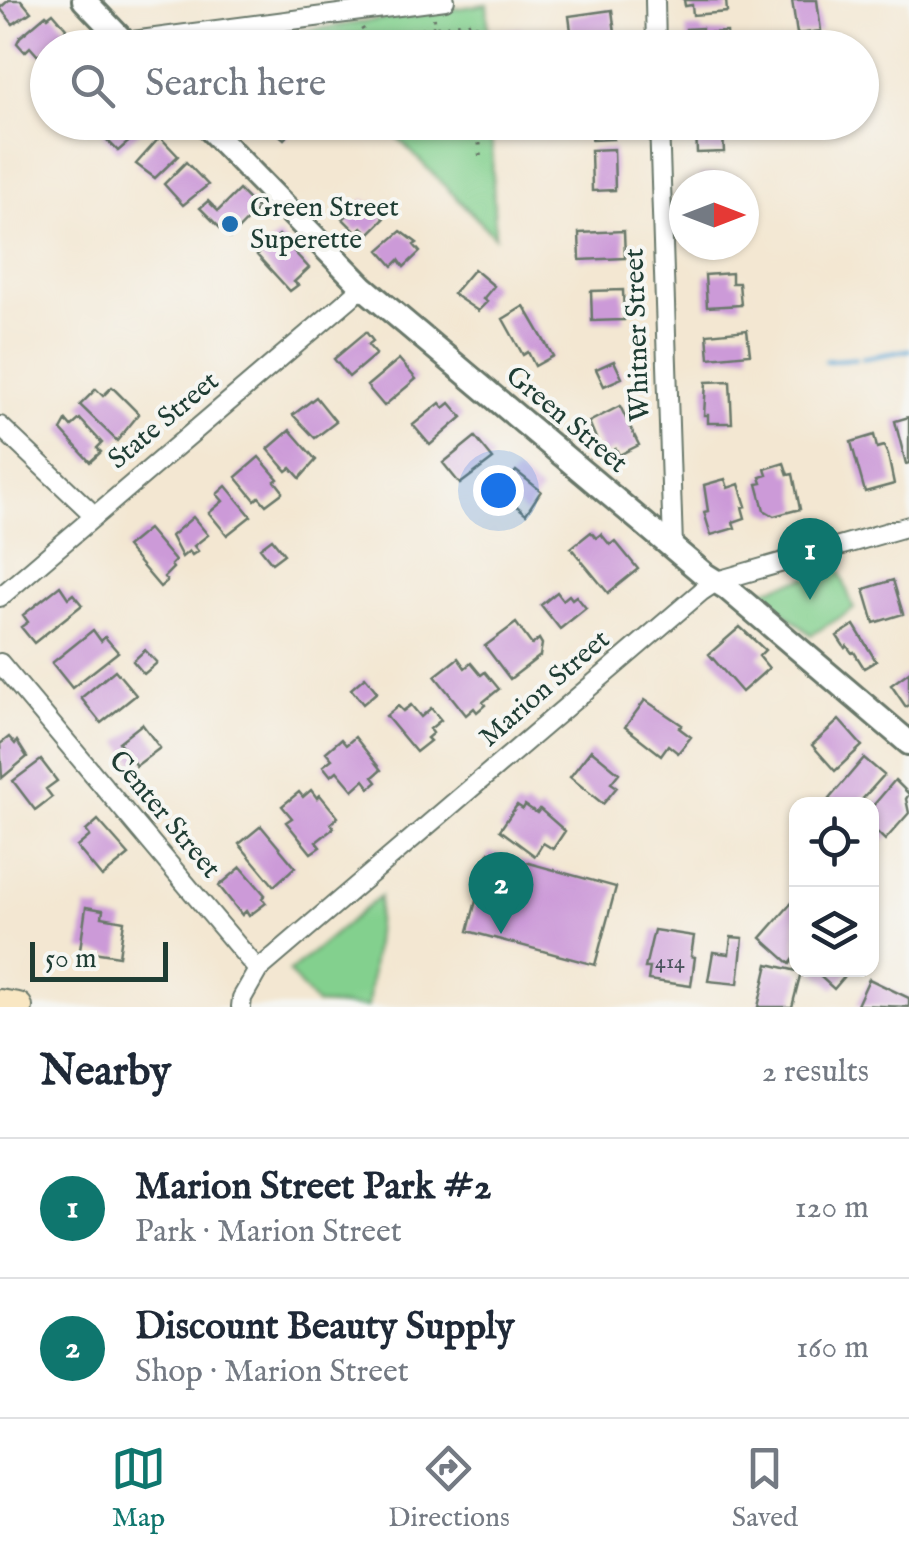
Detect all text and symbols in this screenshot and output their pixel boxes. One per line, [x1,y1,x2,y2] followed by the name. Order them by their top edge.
[30,30,879,140] search box
[65,58,120,113] icon: search
[145,61,326,109] text: Search here
[669,170,759,260] north arrow
[250,191,399,258] place label: Green Street Superette
[219,213,241,235] marker: Green Street Superette
[617,247,659,422] street label: Whitner Street
[498,359,635,481] street label: Green Street
[101,364,227,478] street label: State Street
[473,465,524,516] your location
[778,518,842,600] pin: 1
[473,623,618,755] street label: Marion Street
[100,744,228,886] street label: Center Street
[789,797,879,977] map controls
[789,797,879,887] button: locate
[468,852,534,934] pin: 2
[789,887,879,977] button: layers
[30,937,168,981] scale bar
[45,942,97,977] text: 50 m
[655,948,685,976] house number: 414
[40,1046,171,1099] text: Nearby
[762,1052,869,1093] text: 2 results
[135,1164,492,1212] text: Marion Street Park #2
[67,1188,78,1229] text: 1
[795,1188,869,1229] text: 120 m
[135,1212,402,1253] text: Park · Marion Street
[135,1304,514,1352] text: Discount Beauty Supply
[65,1328,80,1369] text: 2
[796,1328,869,1369] text: 160 m
[135,1352,409,1393] text: Shop · Marion Street
[111,1441,166,1536] tab: Map
[388,1441,510,1536] tab: Directions
[732,1441,798,1536] tab: Saved

